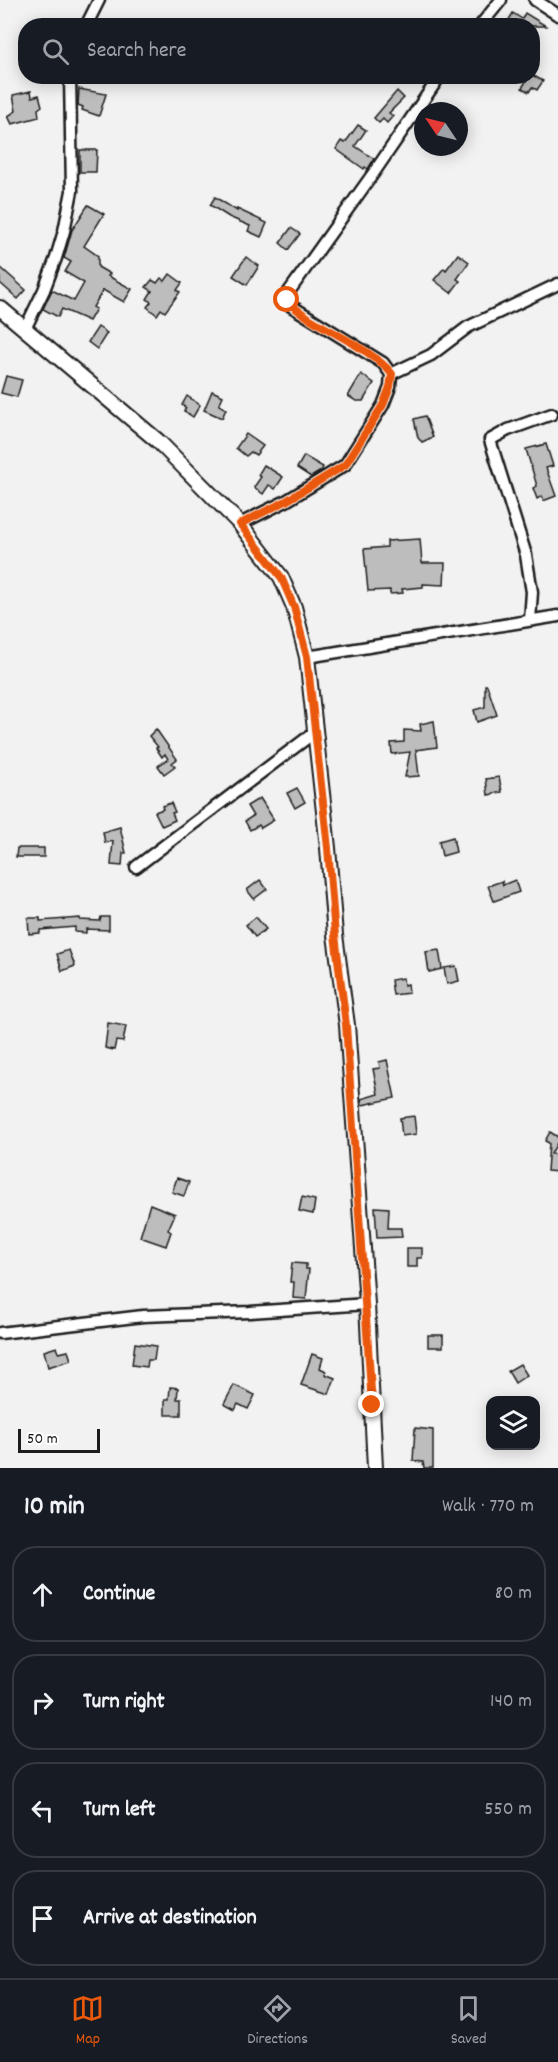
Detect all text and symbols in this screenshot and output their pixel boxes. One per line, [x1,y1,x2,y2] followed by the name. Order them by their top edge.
[18,18,540,84] search box
[39,35,72,68] icon: search
[87,36,186,67] text: Search here
[414,102,468,156] north arrow
[273,286,299,312] route start
[358,1391,384,1417] route end
[486,1396,540,1450] map controls
[486,1396,540,1450] button: layers
[18,1426,100,1454] scale bar
[27,1428,58,1451] text: 50 m
[24,1489,84,1526] text: 10 min
[442,1493,534,1521] text: Walk · 770 m
[26,1578,59,1611] icon: ahead
[83,1579,155,1610] text: Continue
[495,1580,532,1608] text: 80 m
[26,1686,59,1719] icon: right
[83,1687,165,1718] text: Turn right
[490,1688,532,1716] text: 140 m
[26,1794,59,1827] icon: left
[83,1795,155,1826] text: Turn left
[484,1796,532,1824] text: 550 m
[26,1902,59,1935] icon: arrive
[83,1903,257,1934] text: Arrive at destination
[71,1992,104,2051] tab: Map
[247,1992,308,2051] tab: Directions
[451,1992,487,2051] tab: Saved

